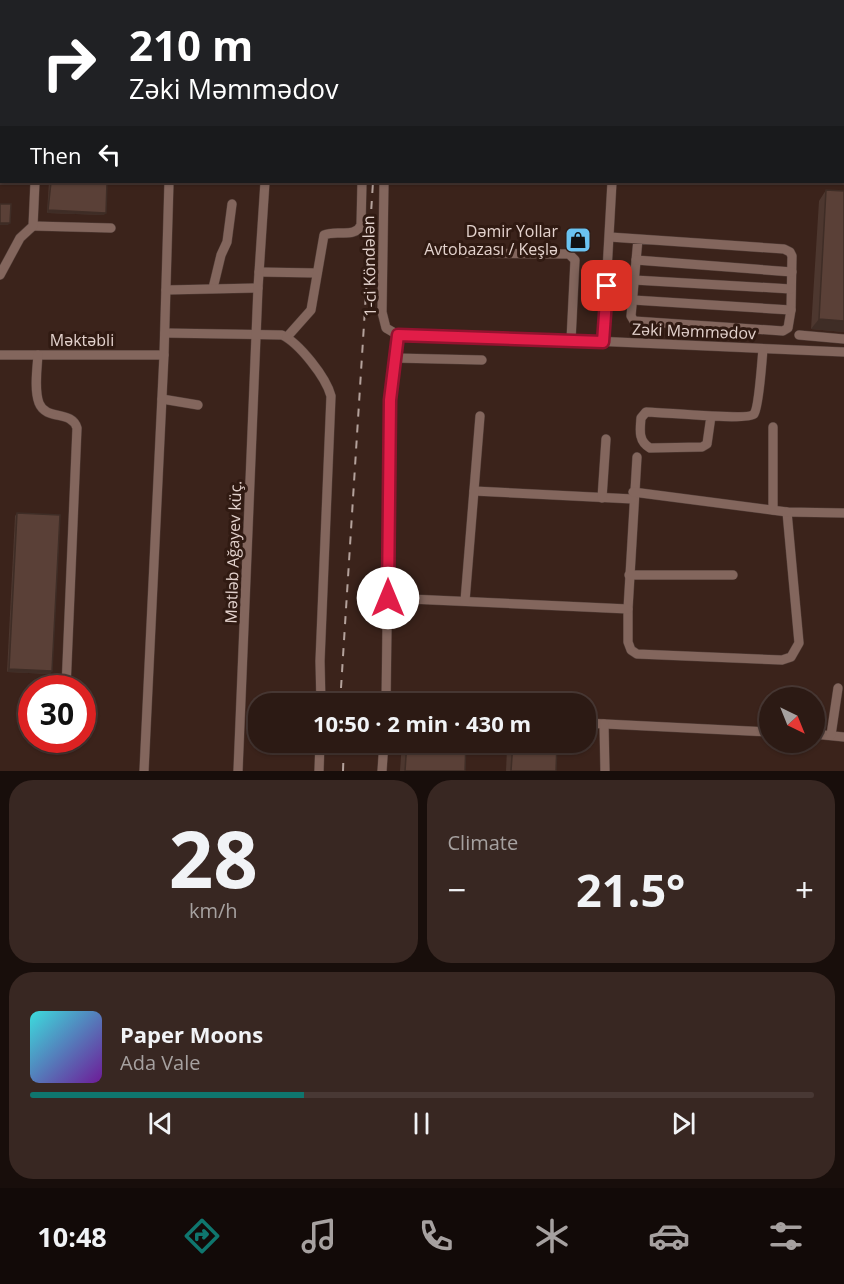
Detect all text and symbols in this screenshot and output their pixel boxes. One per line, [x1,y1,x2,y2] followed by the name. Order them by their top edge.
[129,16,253,73] text: 210 m
[30,24,108,102] icon: right
[129,70,338,107] text: Zəki Məmmədov
[93,138,126,171] icon: left
[30,140,81,170] text: Then
[357,215,381,317] street label: 1-ci Köndələn
[424,220,558,260] place label: Dəmir Yollar Avtobazası / Keşlə
[563,225,593,255] shop icon: Dəmir Yollar Avtobazası / Keşlə
[581,260,632,311] pin
[590,269,623,302] icon: arrive
[632,318,756,344] street label: Zəki Məmmədov
[50,329,114,351] street label: Məktəbli
[220,480,246,624] street label: Mətləb Ağayev küç.
[356,566,420,630] position arrow
[18,675,96,753] speed limit sign: 30
[759,687,825,753] north arrow
[759,687,825,753] map controls
[313,708,531,738] text: 10:50 · 2 min · 430 m
[169,805,258,911] text: 28
[448,829,518,856] text: Climate
[576,859,685,920] text: 21.5°
[448,867,466,912] text: −
[795,867,814,912] text: +
[189,897,238,924] text: km/h
[120,1019,263,1049] text: Paper Moons
[120,1049,201,1076] text: Ada Vale
[144,1107,177,1140] icon: previous
[405,1107,438,1140] icon: pause
[667,1107,700,1140] icon: next
[181,1215,223,1257] icon: directions
[298,1215,340,1257] icon: music
[415,1215,457,1257] icon: phone
[531,1215,573,1257] icon: climate
[648,1215,690,1257] icon: car
[765,1215,807,1257] icon: filters
[37,1218,107,1255] text: 10:48

